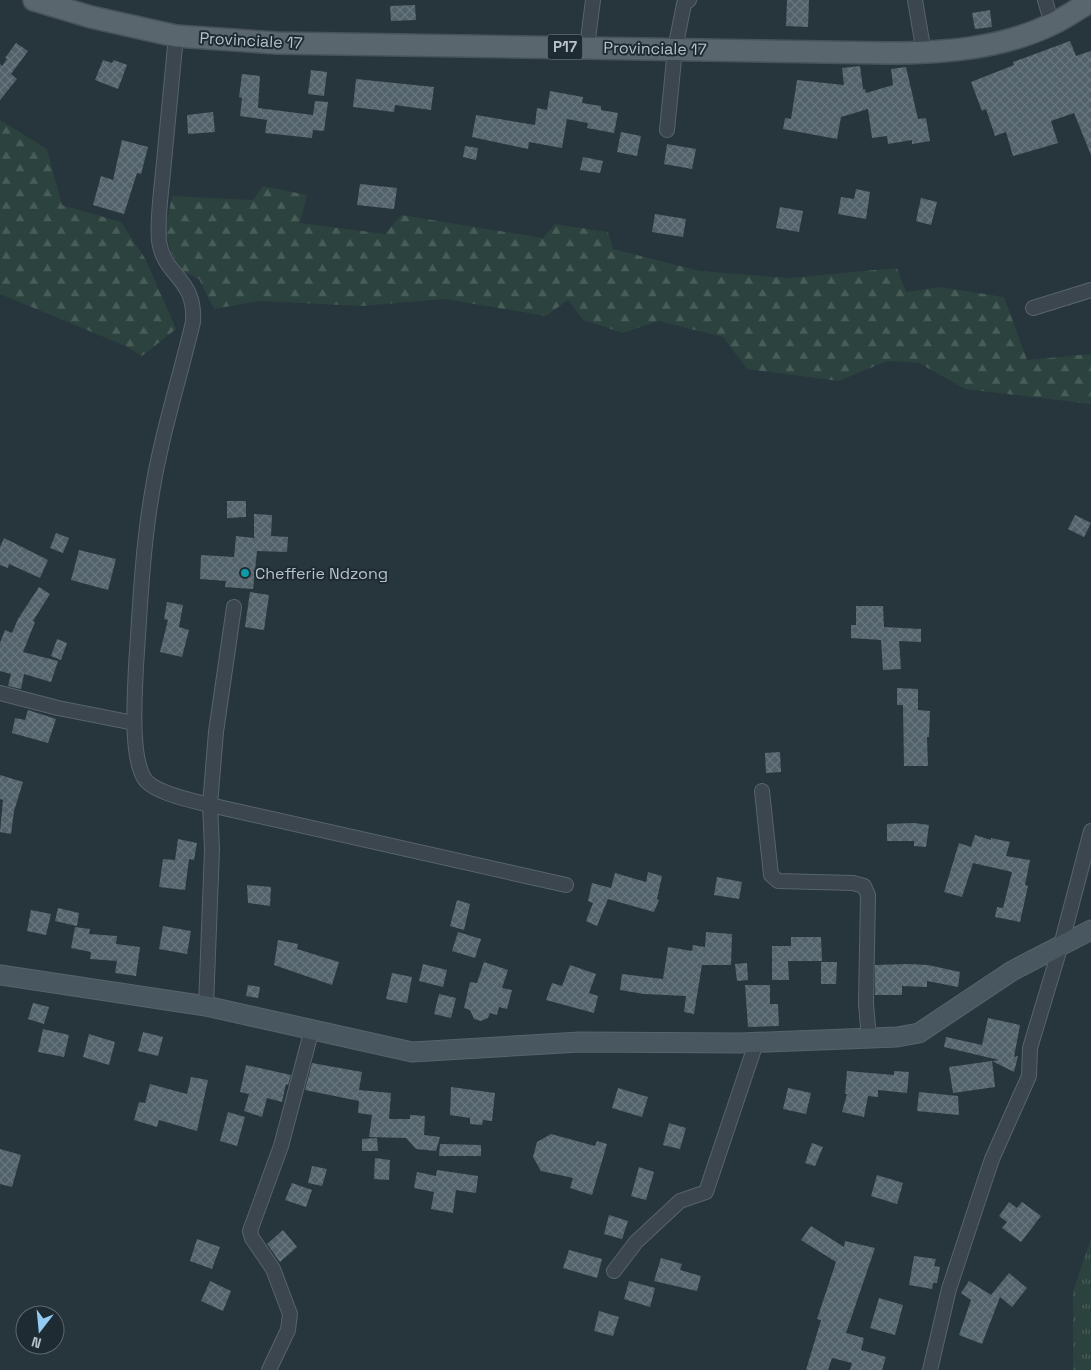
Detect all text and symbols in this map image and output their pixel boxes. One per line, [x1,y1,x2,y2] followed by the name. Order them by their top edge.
[199,27,303,54] street label: Provinciale 17
[548,34,582,60] road number: P17
[603,37,707,60] street label: Provinciale 17
[255,563,388,584] place label: Chefferie Ndzong
[239,567,251,579] marker: Chefferie Ndzong
[15,1305,65,1355] north arrow
[29,1333,43,1352] text: N

